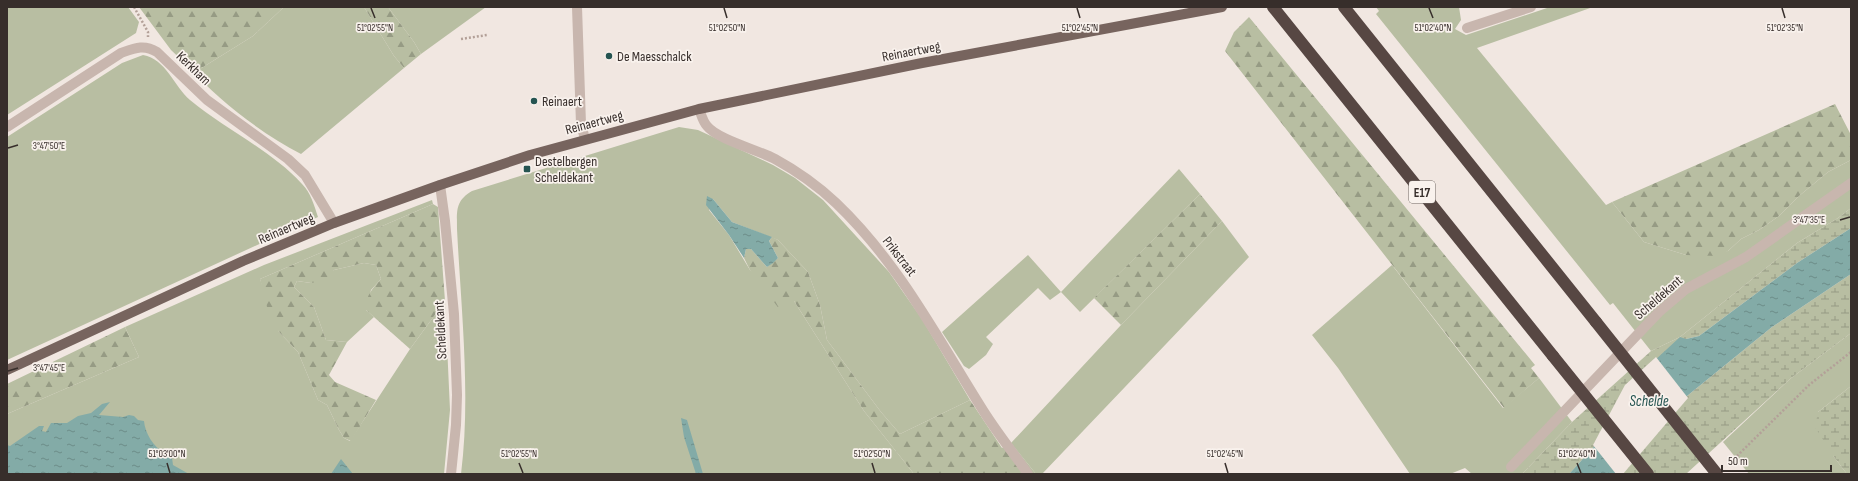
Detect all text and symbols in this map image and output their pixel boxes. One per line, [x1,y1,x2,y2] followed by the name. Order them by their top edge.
[357,22,393,34] text: 51°02'55"N
[709,22,745,34] text: 51°02'50"N
[1062,22,1098,34] text: 51°02'45"N
[1415,22,1451,34] text: 51°02'40"N
[1767,22,1803,34] text: 51°02'35"N
[881,37,942,65] street label: Reinaertweg
[173,48,214,89] street label: Kerkham
[617,48,692,65] place label: De Maesschalck
[604,51,614,61] marker: De Maesschalck
[542,93,582,110] place label: Reinaert
[529,96,539,106] marker: Reinaert
[563,107,625,138] street label: Reinaertweg
[33,140,65,152] text: 3°47'50"E
[535,153,597,186] place label: Destelbergen Scheldekant
[522,164,532,174] marker: Destelbergen Scheldekant
[1409,181,1435,203] road number: E17
[256,209,317,248] street label: Reinaertweg
[1793,214,1825,226] text: 3°47'35"E
[879,233,920,280] street label: Prikstraat
[1631,272,1686,323] street label: Scheldekant
[430,300,451,360] street label: Scheldekant
[33,362,65,374] text: 3°47'45"E
[1629,392,1669,411] water label: Schelde
[1722,447,1831,473] scale bar
[148,448,186,460] text: 51°03'00"N
[501,448,537,460] text: 51°02'55"N
[854,448,890,460] text: 51°02'50"N
[1207,448,1243,460] text: 51°02'45"N
[1559,448,1595,460] text: 51°02'40"N
[1728,454,1748,469] text: 50 m

